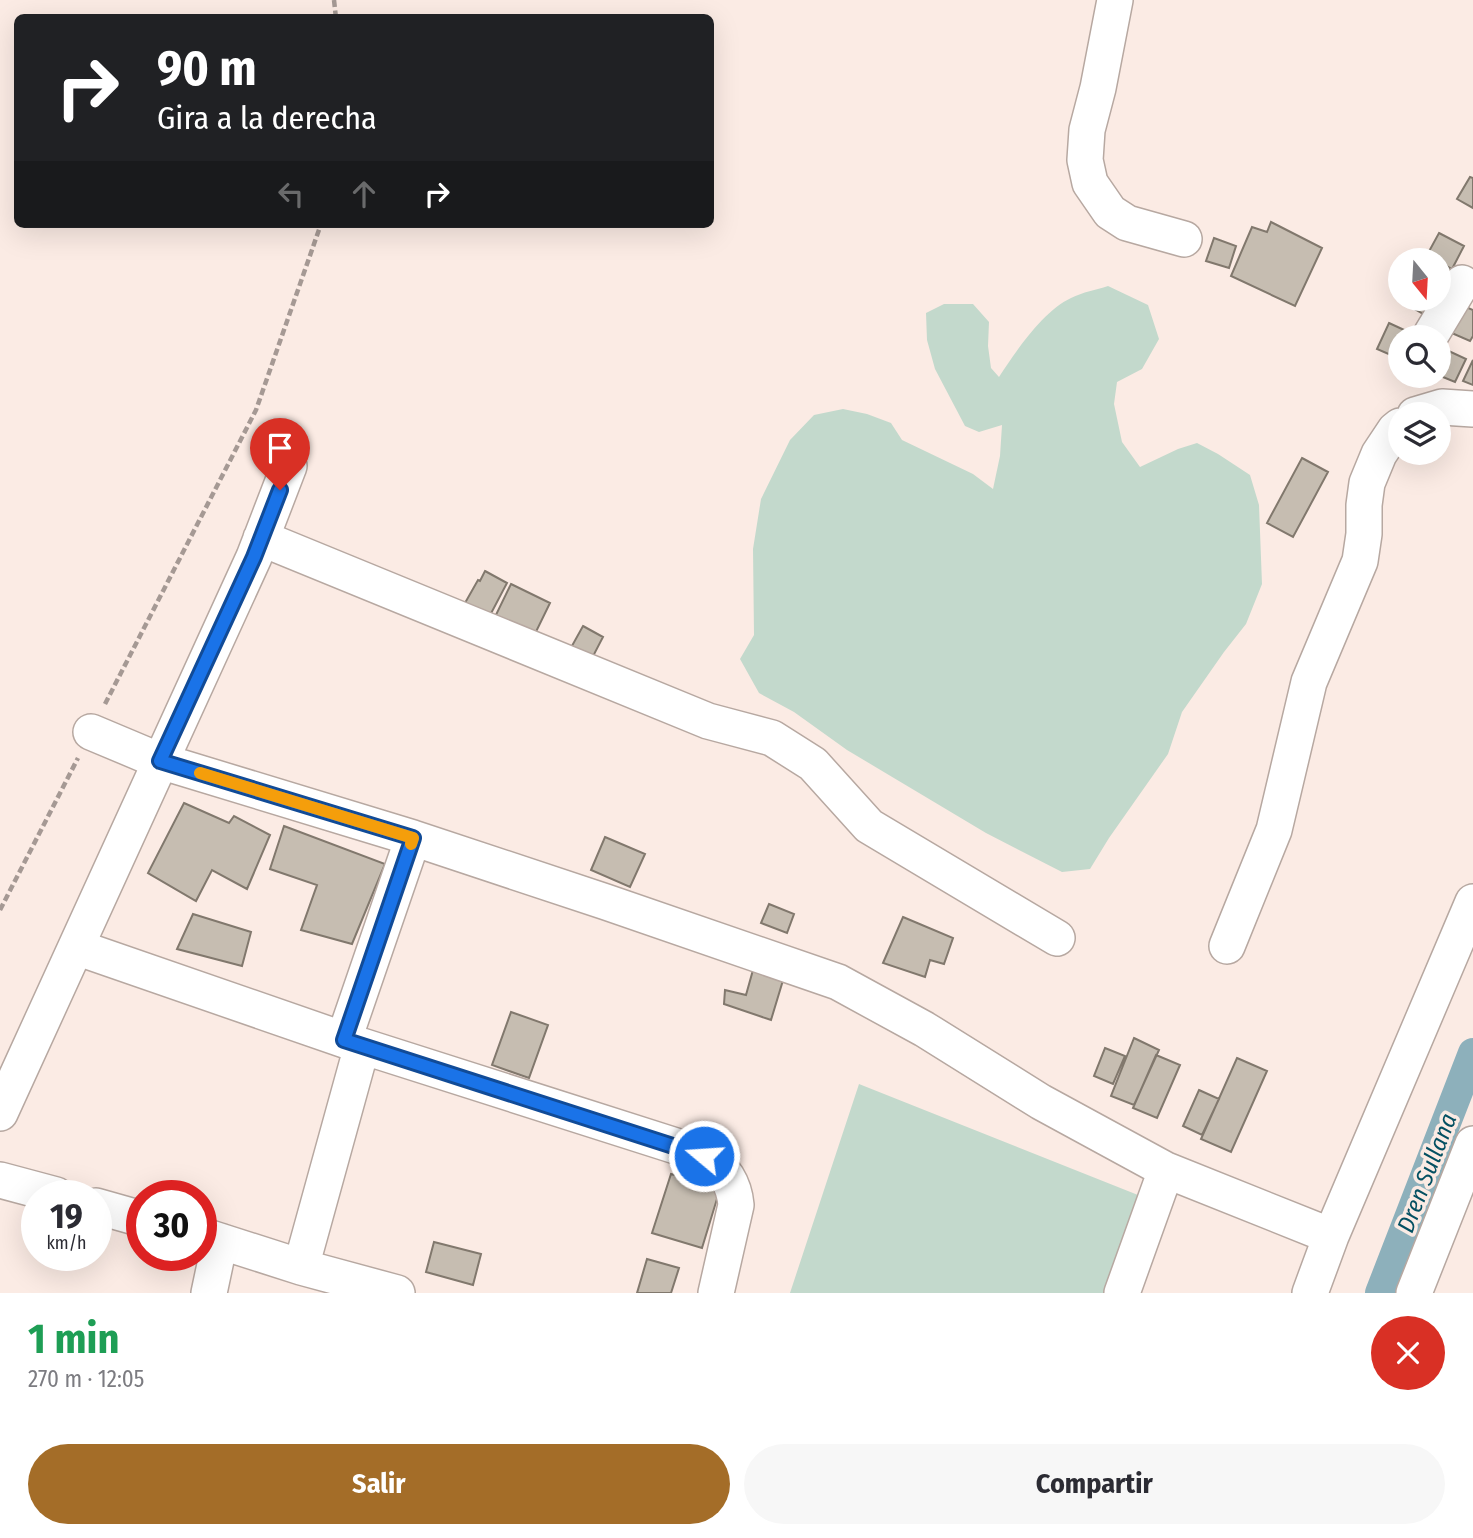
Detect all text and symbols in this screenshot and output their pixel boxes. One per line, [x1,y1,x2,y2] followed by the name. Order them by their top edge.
[157,39,257,98] text: 90 m
[42,42,133,133] icon: right
[157,99,377,137] text: Gira a la derecha
[272,175,310,213] icon: left
[345,175,383,213] icon: ahead
[418,175,456,213] icon: right
[1388,248,1451,312] north arrow
[1388,248,1451,465] map controls
[1388,325,1451,388] button: search
[1388,402,1451,465] button: layers
[250,418,310,490] pin
[261,429,299,467] icon: arrive
[1391,1110,1463,1236] water label: Dren Sullana
[667,1119,741,1193] position arrow
[126,1180,217,1271] speed limit sign: 30
[50,1195,83,1237] text: 19
[46,1232,87,1254] text: km/h
[28,1314,119,1364] text: 1 min
[1371,1316,1445,1390] button: close
[28,1365,144,1393] text: 270 m · 12:05
[28,1444,730,1524] button: Salir
[744,1444,1445,1524] button: Compartir

